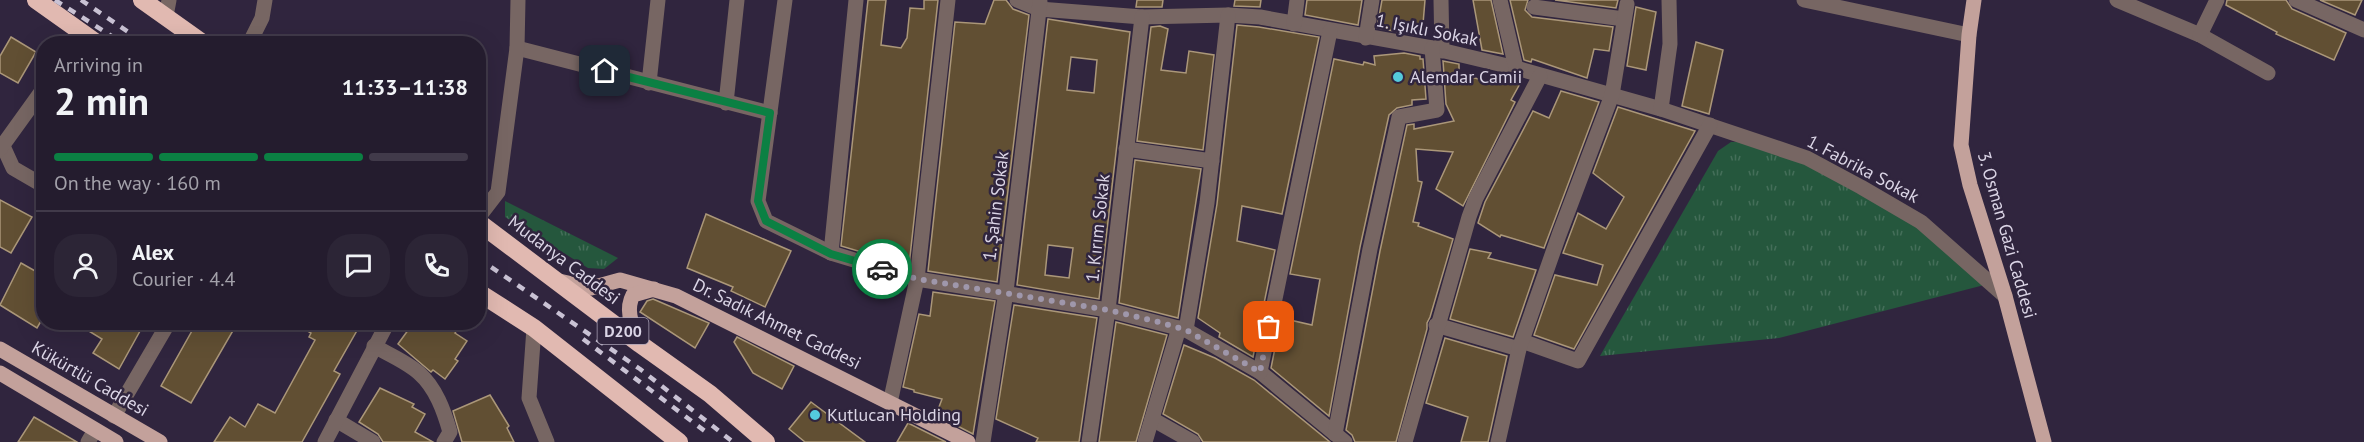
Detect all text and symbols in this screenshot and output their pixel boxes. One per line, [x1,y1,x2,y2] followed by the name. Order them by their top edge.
[1374,8,1481,51] street label: 1. Işıklı Sokak
[579,45,630,96] pin
[54,52,143,78] text: Arriving in
[588,54,621,87] icon: home
[1410,65,1522,88] place label: Alemdar Camii
[1391,70,1405,84] marker: Alemdar Camii
[342,73,468,101] text: 11:33–11:38
[54,75,149,126] text: 2 min
[1803,129,1924,208] street label: 1. Fabrika Sokak
[977,149,1014,262] street label: 1. Şahin Sokak
[1973,149,2042,321] street label: 3. Osman Gazi Caddesi
[54,170,221,196] text: On the way · 160 m
[1080,172,1115,283] street label: 1. Kırım Sokak
[504,210,625,309] street label: Mudanya Caddesi
[54,234,117,297] button: person
[327,234,390,297] button: chat
[405,234,468,297] button: phone
[132,238,174,266] text: Alex
[852,239,912,299] courier
[866,253,899,286] icon: car
[132,266,235,292] text: Courier · 4.4
[689,273,865,374] street label: Dr. Sadık Ahmet Caddesi
[1243,301,1294,352] pin
[1252,310,1285,343] icon: bag
[598,318,648,344] road number: D200
[28,336,153,421] street label: Kükürtlü Caddesi
[827,403,961,426] place label: Kutlucan Holding
[808,408,822,422] marker: Kutlucan Holding

